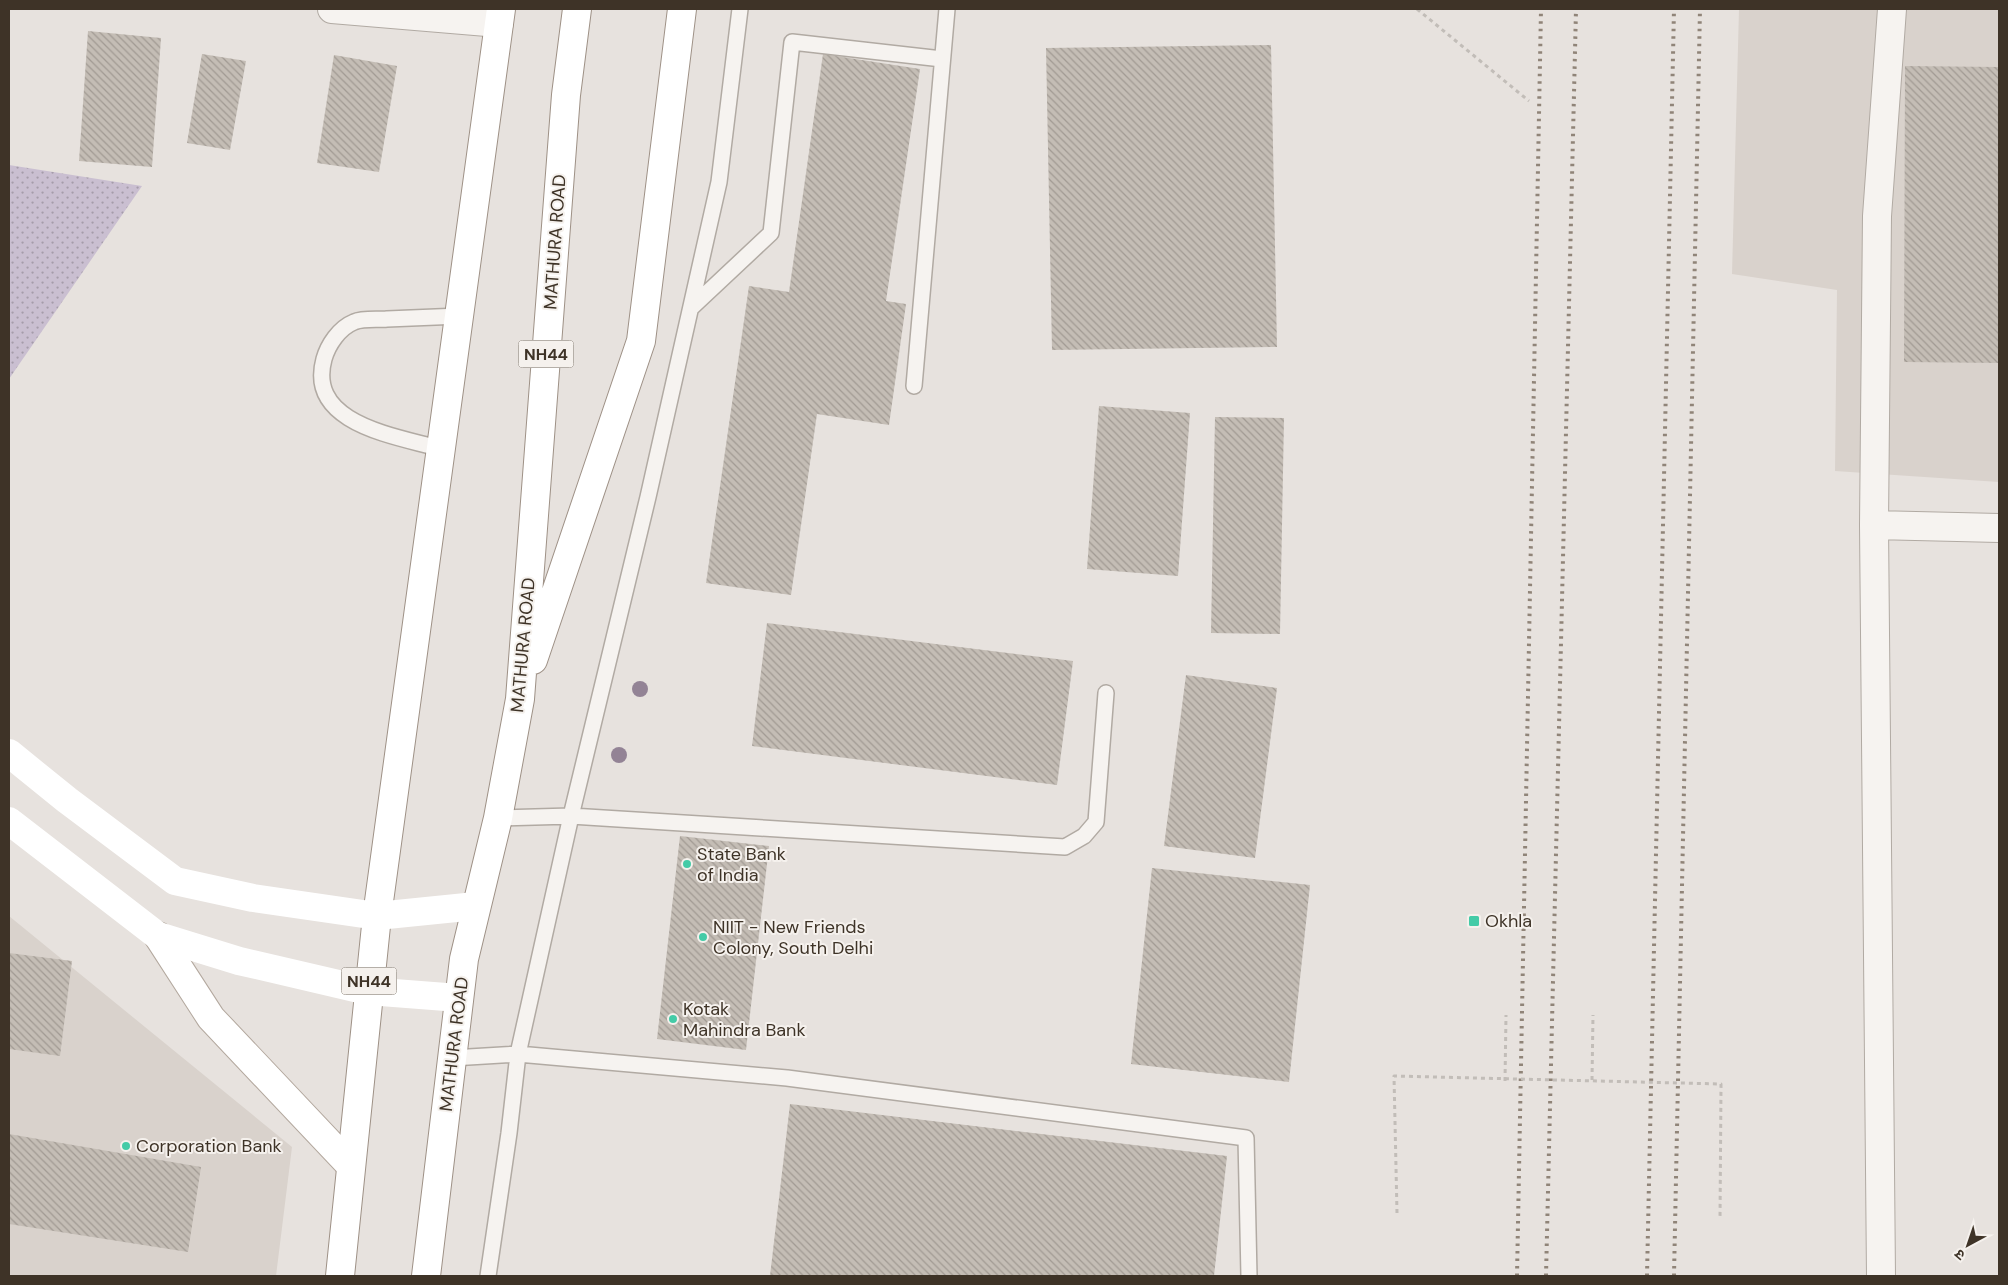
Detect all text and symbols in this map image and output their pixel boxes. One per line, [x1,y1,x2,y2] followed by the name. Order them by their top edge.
[538,174,572,310] street label: MATHURA ROAD
[518,340,574,368] road number: NH44
[505,577,541,713] street label: MATHURA ROAD
[697,842,786,887] place label: State Bank of India
[681,858,693,870] marker: State Bank of India
[1485,909,1532,933] place label: Okhla
[1467,914,1481,928] marker: Okhla
[713,915,873,960] place label: NIIT - New Friends Colony, South Delhi
[697,931,709,943] marker: NIIT - New Friends Colony, South Delhi
[342,968,396,994] road number: NH44
[434,975,474,1113] street label: MATHURA ROAD
[683,997,806,1042] place label: Kotak Mahindra Bank
[667,1013,679,1025] marker: Kotak Mahindra Bank
[136,1134,282,1158] place label: Corporation Bank
[120,1140,132,1152] marker: Corporation Bank
[1943,1220,1993,1270] north arrow
[1950,1245,1969,1264] text: उ

